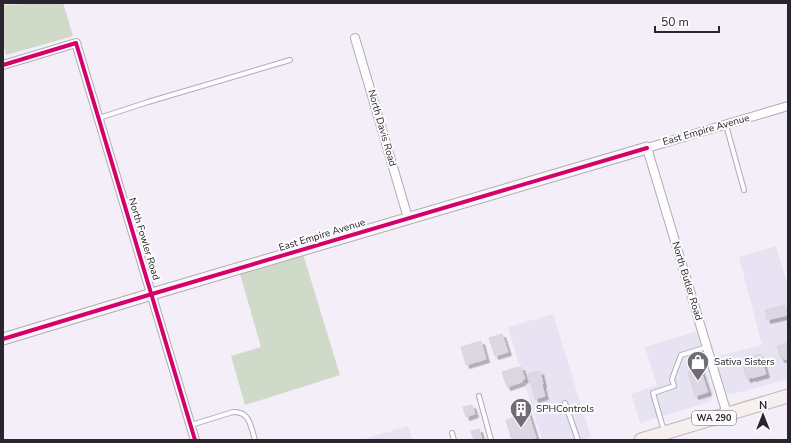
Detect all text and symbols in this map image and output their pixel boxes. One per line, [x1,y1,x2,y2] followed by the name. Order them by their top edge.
[655,8,719,34] scale bar
[661,14,689,30] text: 50 m
[364,88,400,168] street label: North Davis Road
[661,111,751,149] street label: East Empire Avenue
[125,196,163,282] street label: North Fowler Road
[277,215,367,255] street label: East Empire Avenue
[668,240,706,322] street label: North Butler Road
[685,349,711,382] shop icon: Sativa Sisters
[714,355,775,369] place label: Sativa Sisters
[743,395,783,435] north arrow
[508,396,534,429] building icon: SPHControls
[759,398,767,413] text: N
[536,402,594,416] place label: SPHControls
[692,411,736,425] road number: WA 290

